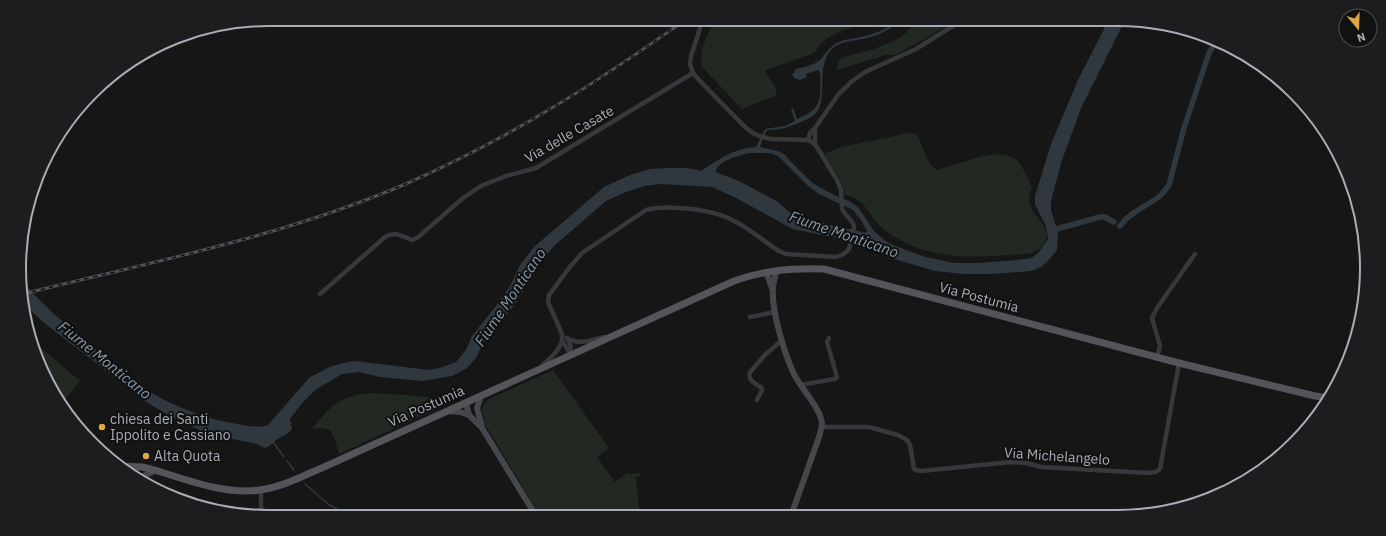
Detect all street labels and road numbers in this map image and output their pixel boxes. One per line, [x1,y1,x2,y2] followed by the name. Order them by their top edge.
[521,101,617,167] street label: Via delle Casate
[937,278,1021,316] street label: Via Postumia
[385,381,467,431] street label: Via Postumia
[1003,443,1111,469] street label: Via Michelangelo

